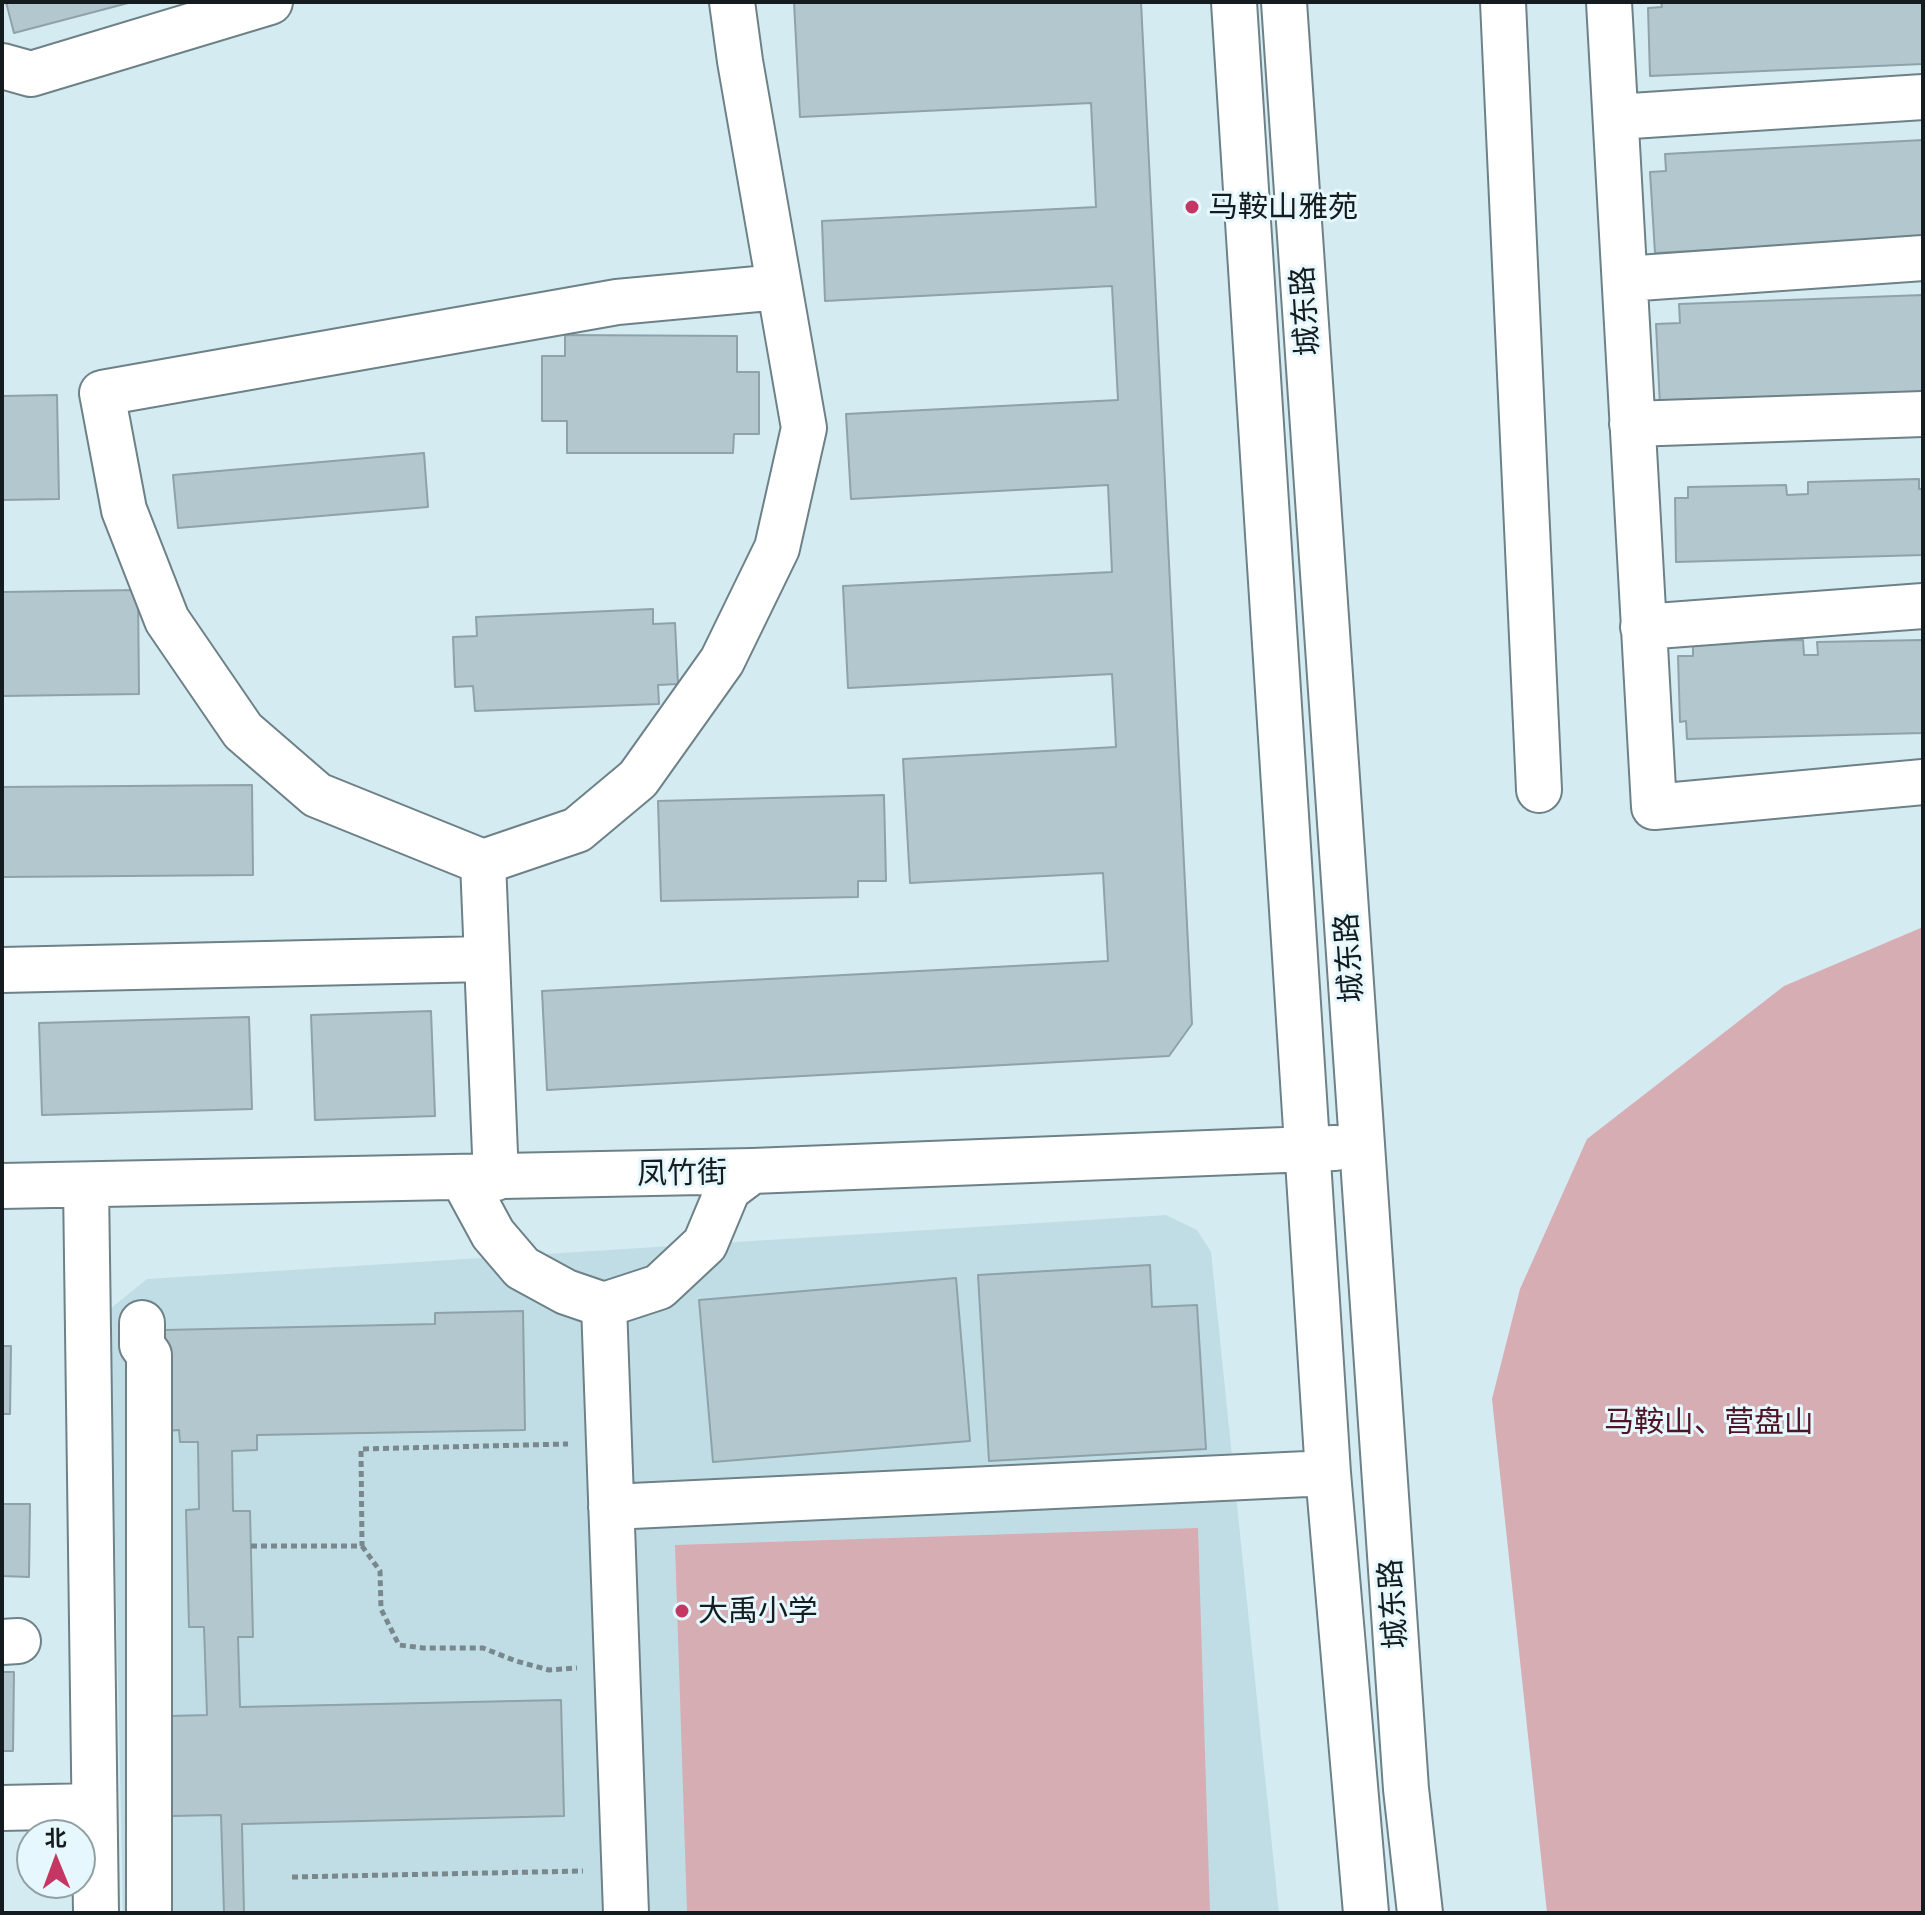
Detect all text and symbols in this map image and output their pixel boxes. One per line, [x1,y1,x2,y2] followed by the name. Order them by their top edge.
[1208,189,1358,225] place label: 马鞍山雅苑
[1183,198,1201,216] marker: 马鞍山雅苑
[1284,265,1326,357] street label: 城东路
[1328,912,1370,1004] street label: 城东路
[637,1154,727,1192] street label: 凤竹街
[1604,1404,1814,1440] park label: 马鞍山、营盘山
[1372,1558,1414,1650] street label: 城东路
[698,1593,818,1629] place label: 大禹小学
[673,1602,691,1620] marker: 大禹小学
[16,1819,96,1899] north arrow
[44,1824,67,1850] text: 北

